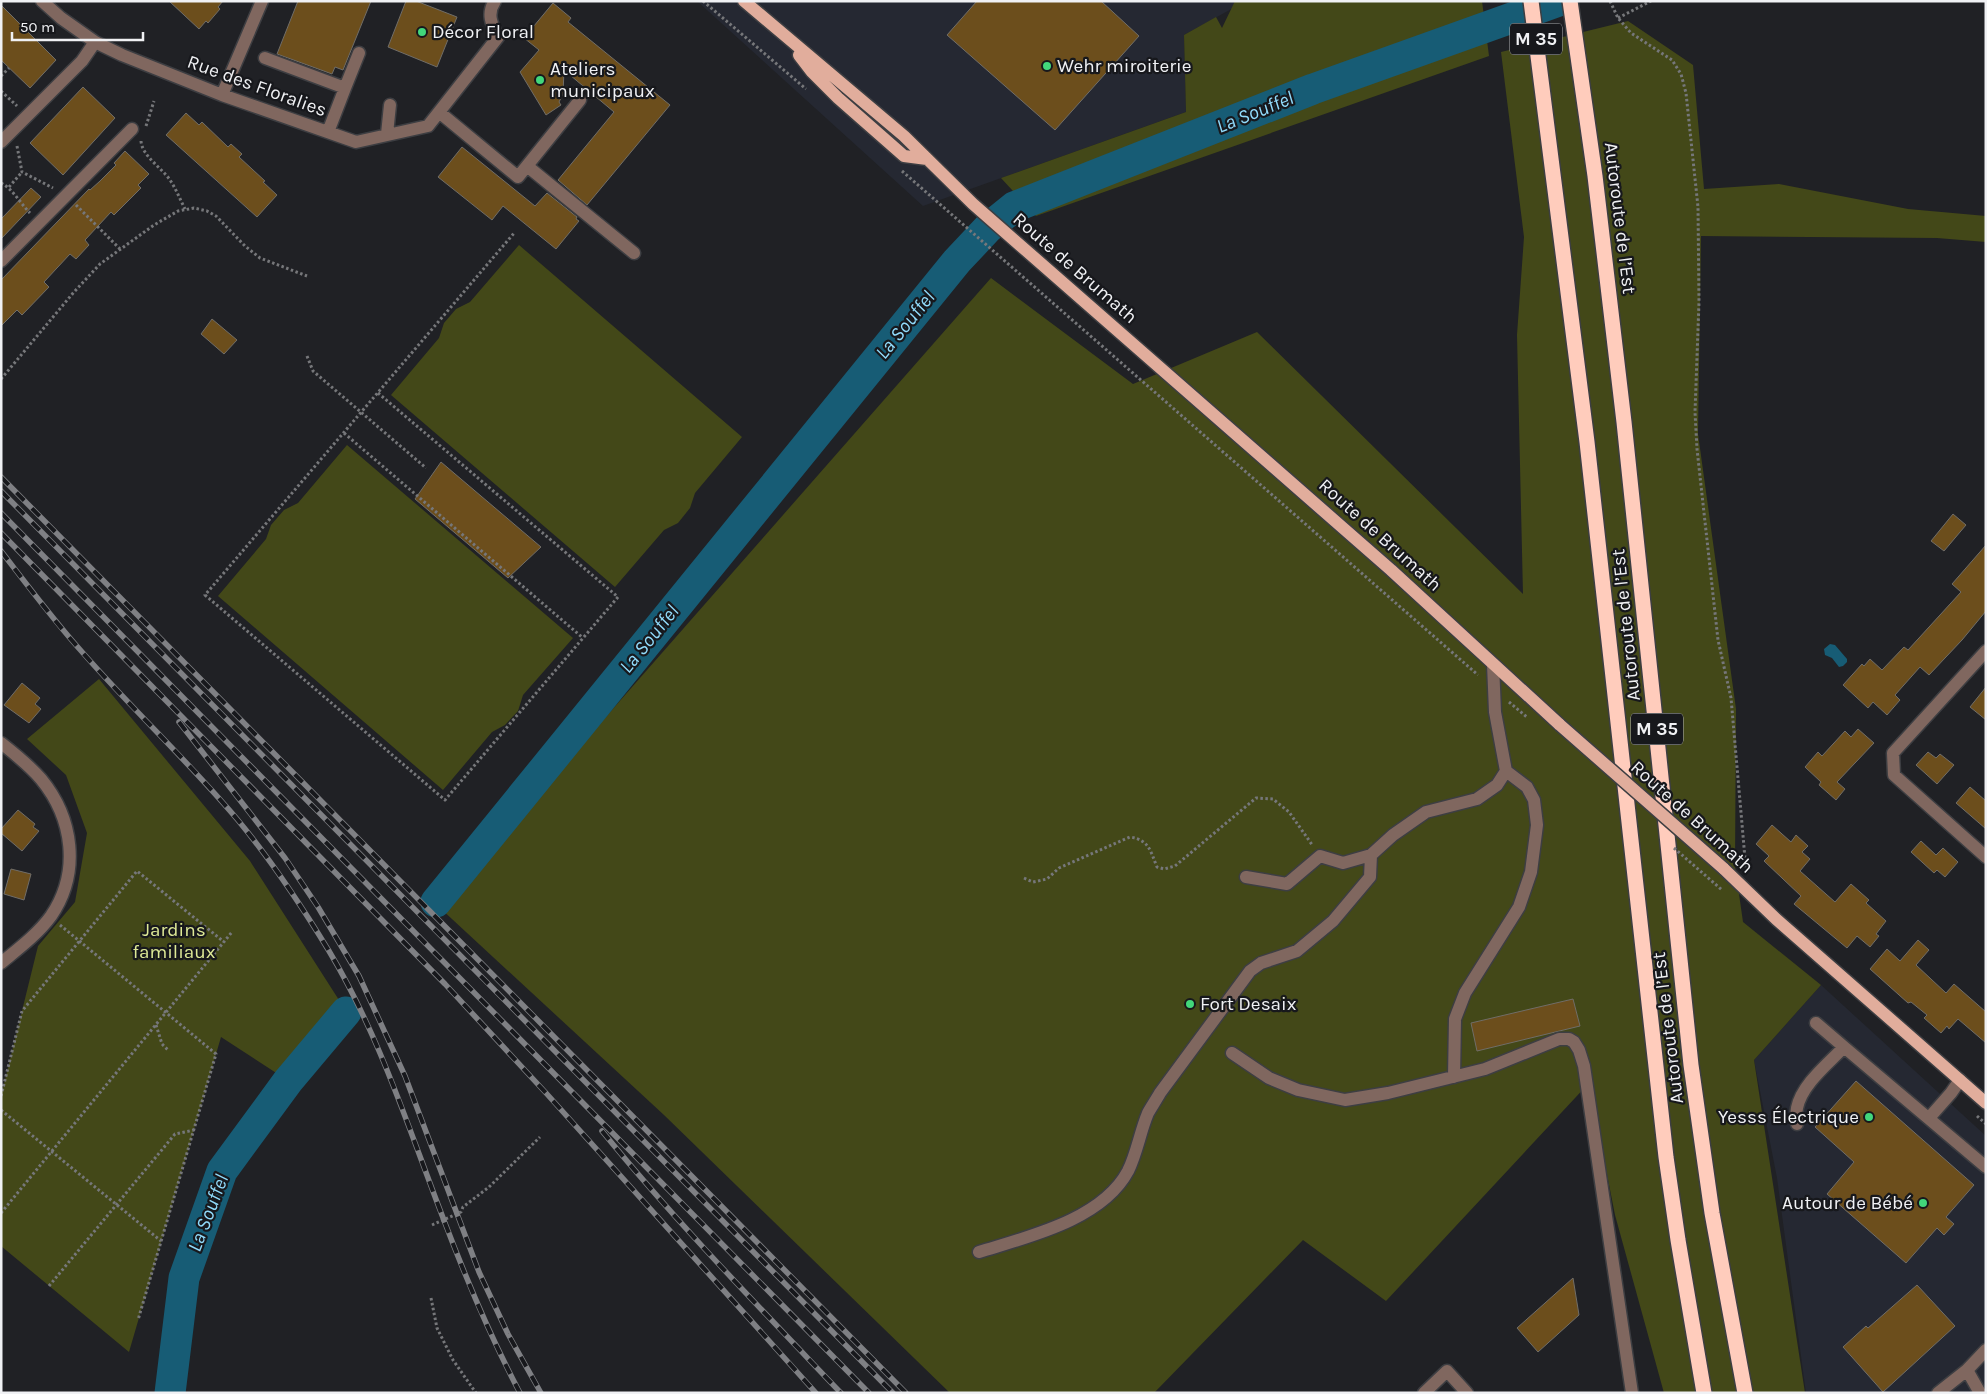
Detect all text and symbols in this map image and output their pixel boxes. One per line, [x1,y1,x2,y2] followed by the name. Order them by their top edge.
[12,10,144,42] scale bar
[20,18,55,36] text: 50 m
[432,21,534,43] place label: Décor Floral
[1510,23,1562,54] road number: M 35
[416,26,428,38] marker: Décor Floral
[184,51,330,121] street label: Rue des Floralies
[1057,55,1192,77] place label: Wehr miroiterie
[550,58,655,102] place label: Ateliers municipaux
[1041,60,1053,72] marker: Wehr miroiterie
[534,74,546,86] marker: Ateliers municipaux
[1213,86,1297,138] water label: La Souffel
[1600,141,1640,295] street label: Autoroute de l’Est
[1008,208,1142,328] street label: Route de Brumath
[871,286,939,364] water label: La Souffel
[1314,474,1446,596] street label: Route de Brumath
[1607,548,1645,702] street label: Autoroute de l’Est
[615,600,683,678] water label: La Souffel
[1631,714,1683,744] road number: M 35
[1626,756,1758,878] street label: Route de Brumath
[132,919,216,963] park label: Jardins familiaux
[1648,951,1688,1105] street label: Autoroute de l’Est
[1200,993,1297,1015] place label: Fort Desaix
[1184,998,1196,1010] marker: Fort Desaix
[1718,1105,1859,1128] place label: Yesss Électrique
[1863,1111,1875,1123] marker: Yesss Électrique
[183,1171,233,1255] water label: La Souffel
[1782,1192,1913,1214] place label: Autour de Bébé
[1917,1197,1929,1209] marker: Autour de Bébé

